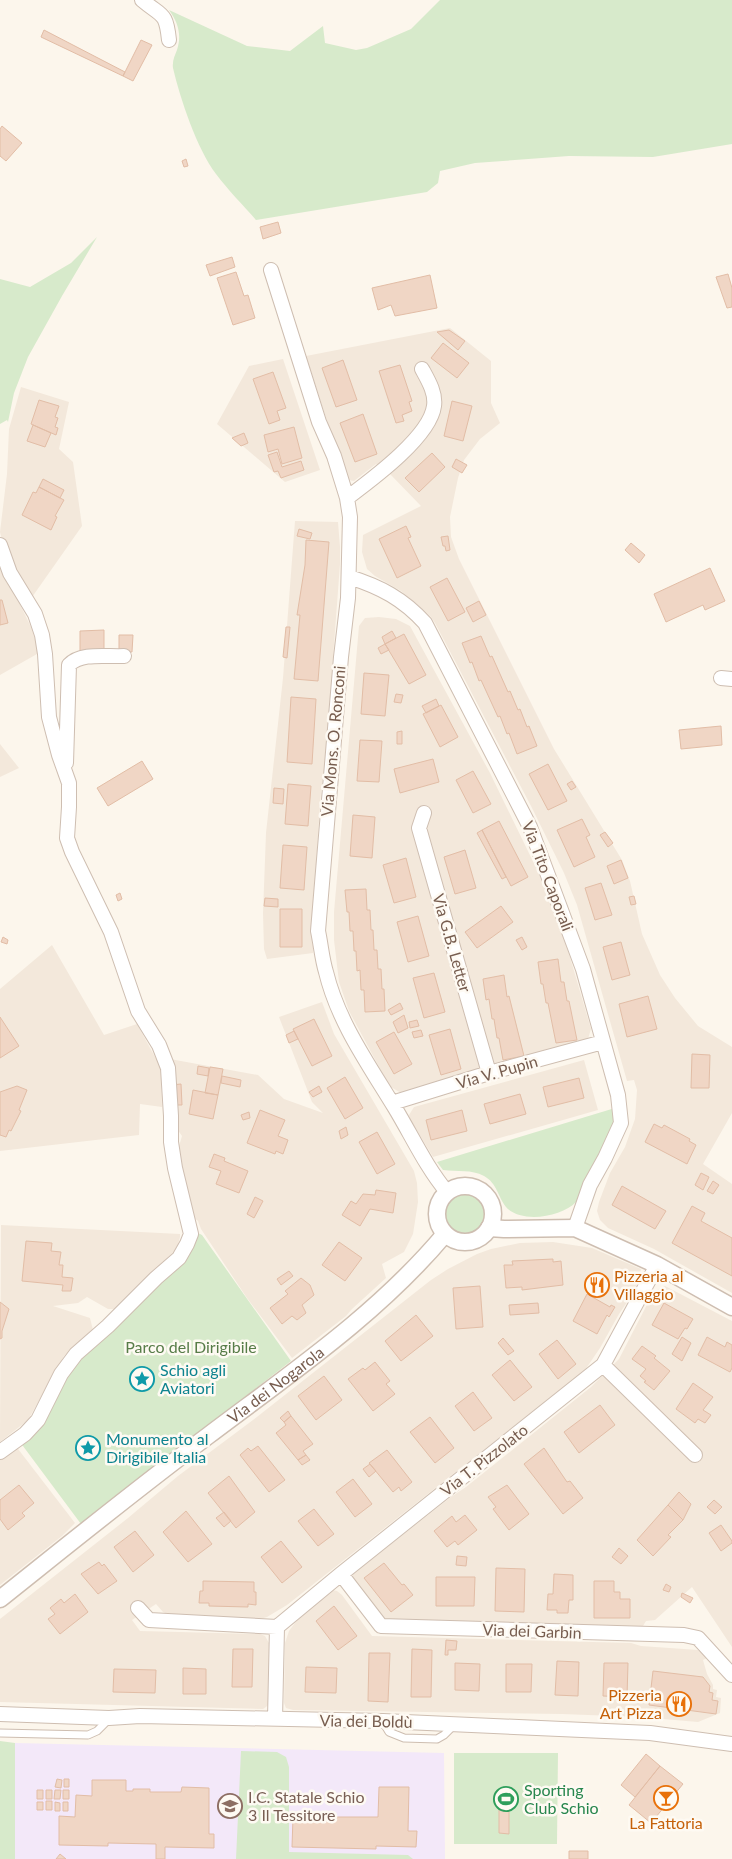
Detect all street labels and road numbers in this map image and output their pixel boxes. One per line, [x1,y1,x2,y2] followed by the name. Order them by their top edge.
[316,665,349,817] street label: Via Mons. O. Ronconi
[519,818,578,934] street label: Via Tito Caporali
[429,891,476,994] street label: Via G.B. Letter
[454,1051,540,1092] street label: Via V. Pupin
[223,1342,327,1427] street label: Via dei Nogarola
[436,1420,531,1500] street label: Via T. Pizzolato
[482,1619,582,1642] street label: Via dei Garbin
[319,1710,413,1731] street label: Via dei Boldù

